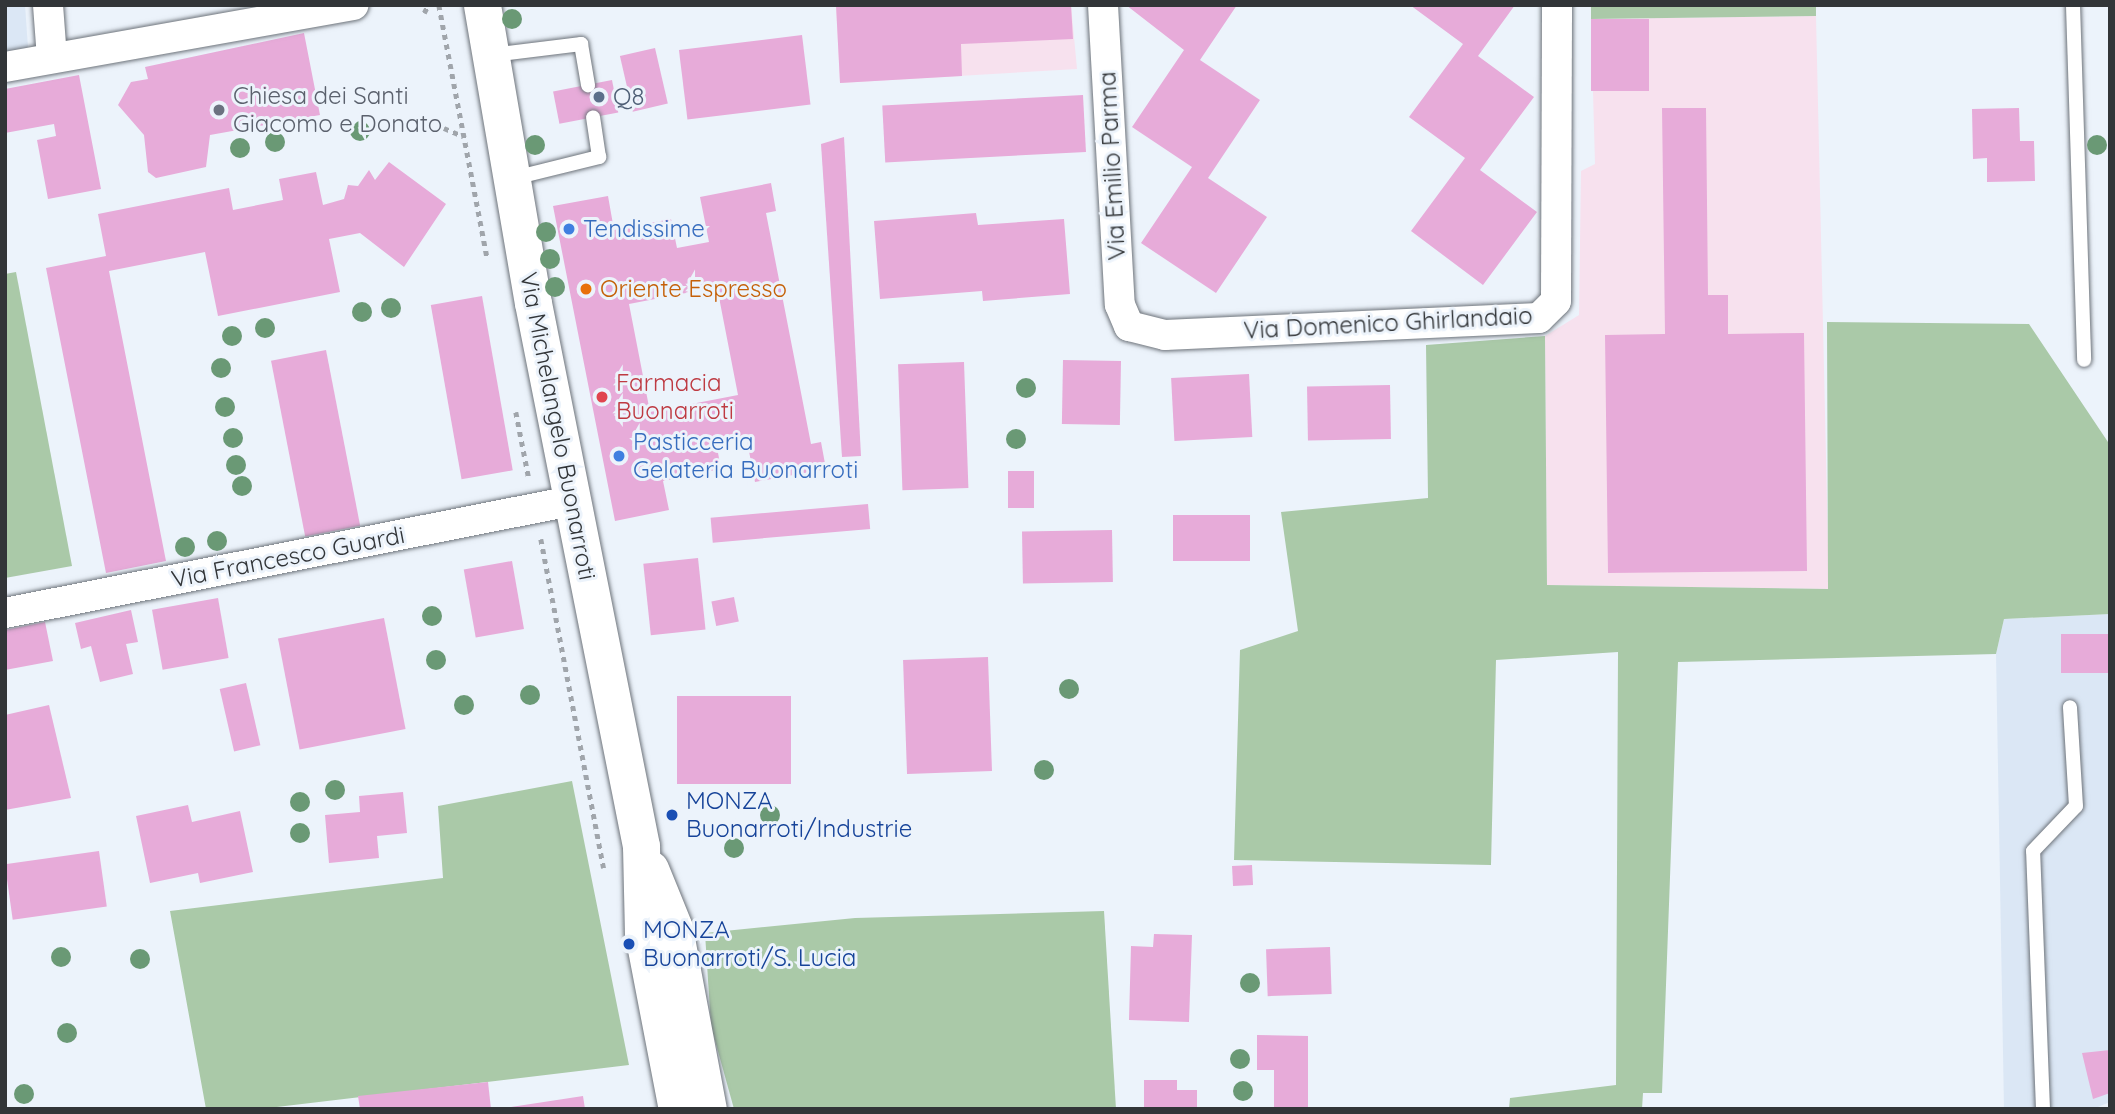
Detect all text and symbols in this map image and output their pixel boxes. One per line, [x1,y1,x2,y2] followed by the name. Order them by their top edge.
[1093,71,1131,261] street label: Via Emilio Parma
[233,82,442,138] place label: Chiesa dei Santi Giacomo e Donato
[613,83,645,111] place label: Q8
[591,89,607,105] marker: Q8
[211,102,227,118] marker: Chiesa dei Santi Giacomo e Donato
[583,215,705,243] place label: Tendissime
[561,221,577,237] marker: Tendissime
[514,270,602,582] street label: Via Michelangelo Buonarroti
[600,275,787,303] place label: Oriente Espresso
[578,281,594,297] marker: Oriente Espresso
[1243,301,1533,345] street label: Via Domenico Ghirlandaio
[616,369,734,425] place label: Farmacia Buonarroti
[594,389,610,405] marker: Farmacia Buonarroti
[633,428,858,484] place label: Pasticceria Gelateria Buonarroti
[611,448,627,464] marker: Pasticceria Gelateria Buonarroti
[169,520,407,594] street label: Via Francesco Guardi
[686,787,912,843] place label: MONZA Buonarroti/Industrie
[664,807,680,823] marker: MONZA Buonarroti/Industrie
[643,916,856,972] place label: MONZA Buonarroti/S. Lucia
[621,936,637,952] marker: MONZA Buonarroti/S. Lucia

